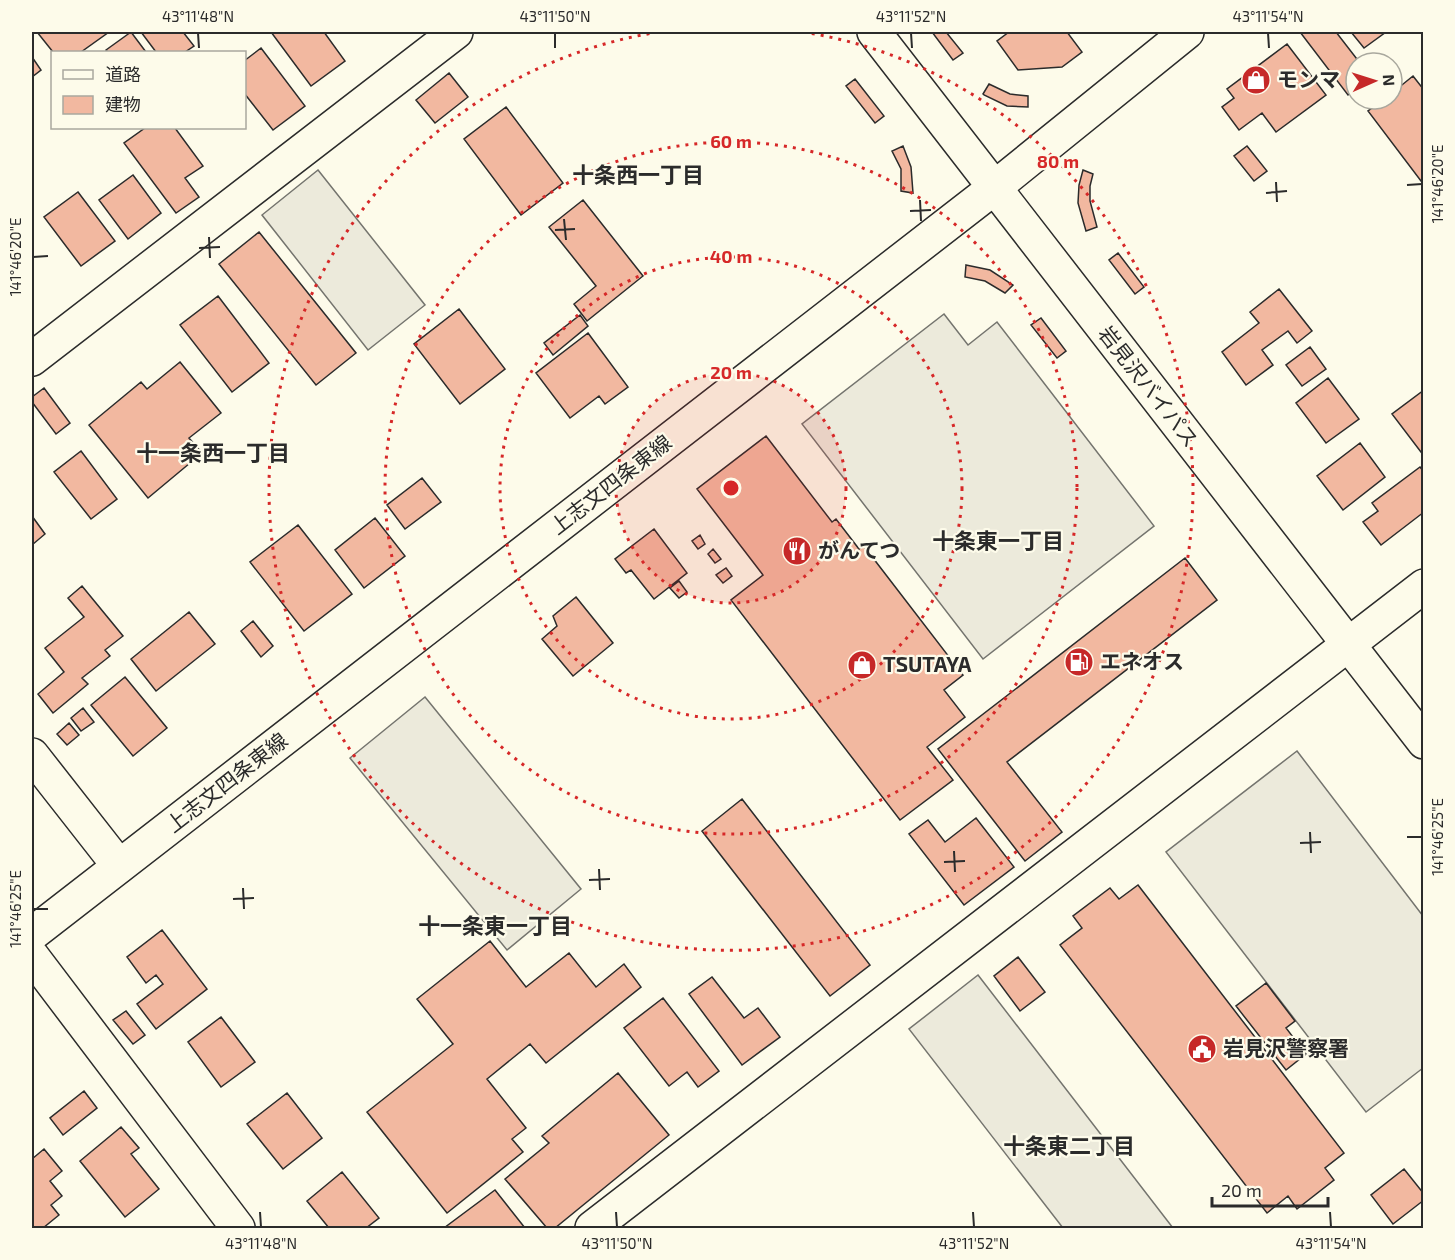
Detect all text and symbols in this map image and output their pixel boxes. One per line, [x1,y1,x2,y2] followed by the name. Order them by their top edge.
[162,7,234,25] text: 43°11'48"N
[519,7,591,25] text: 43°11'50"N
[876,7,946,25] text: 43°11'52"N
[1232,7,1304,25] text: 43°11'54"N
[51,51,246,129] legend
[1344,51,1404,111] north arrow
[105,63,141,85] text: 道路
[1240,64,1272,96] shop icon: モンマ
[1277,66,1340,91] place label: モンマ
[1380,74,1399,86] text: N
[105,93,141,115] text: 建物
[710,130,752,152] text: 60 m
[1428,145,1446,223] text: 141°46'20"E
[1037,150,1079,172] text: 80 m
[572,161,704,187] district label: 十条西一丁目
[6,218,24,296] text: 141°46'20"E
[710,245,752,267] text: 40 m
[1094,321,1204,452] street label: 岩見沢バイパス
[710,361,752,383] text: 20 m
[544,429,676,539] street label: 上志文四条東線
[136,439,290,465] district label: 十一条西一丁目
[721,478,741,498] centre of rings
[932,527,1064,553] district label: 十条東一丁目
[781,535,813,567] restaurant icon: がんてつ
[818,537,901,562] place label: がんてつ
[1063,646,1095,678] fuel station icon: エネオス
[1100,648,1184,673] place label: エネオス
[846,649,878,681] shop icon: TSUTAYA
[883,651,972,676] place label: TSUTAYA
[160,727,292,837] street label: 上志文四条東線
[1428,798,1446,876] text: 141°46'25"E
[6,870,24,948] text: 141°46'25"E
[418,912,572,938] district label: 十一条東一丁目
[1186,1033,1218,1065] public building icon: 岩見沢警察署
[1223,1035,1349,1060] place label: 岩見沢警察署
[1003,1132,1135,1158] district label: 十条東二丁目
[1212,1170,1328,1208] scale bar
[1221,1179,1262,1201] text: 20 m
[225,1234,297,1252] text: 43°11'48"N
[581,1234,653,1252] text: 43°11'50"N
[939,1234,1009,1252] text: 43°11'52"N
[1295,1234,1367,1252] text: 43°11'54"N

